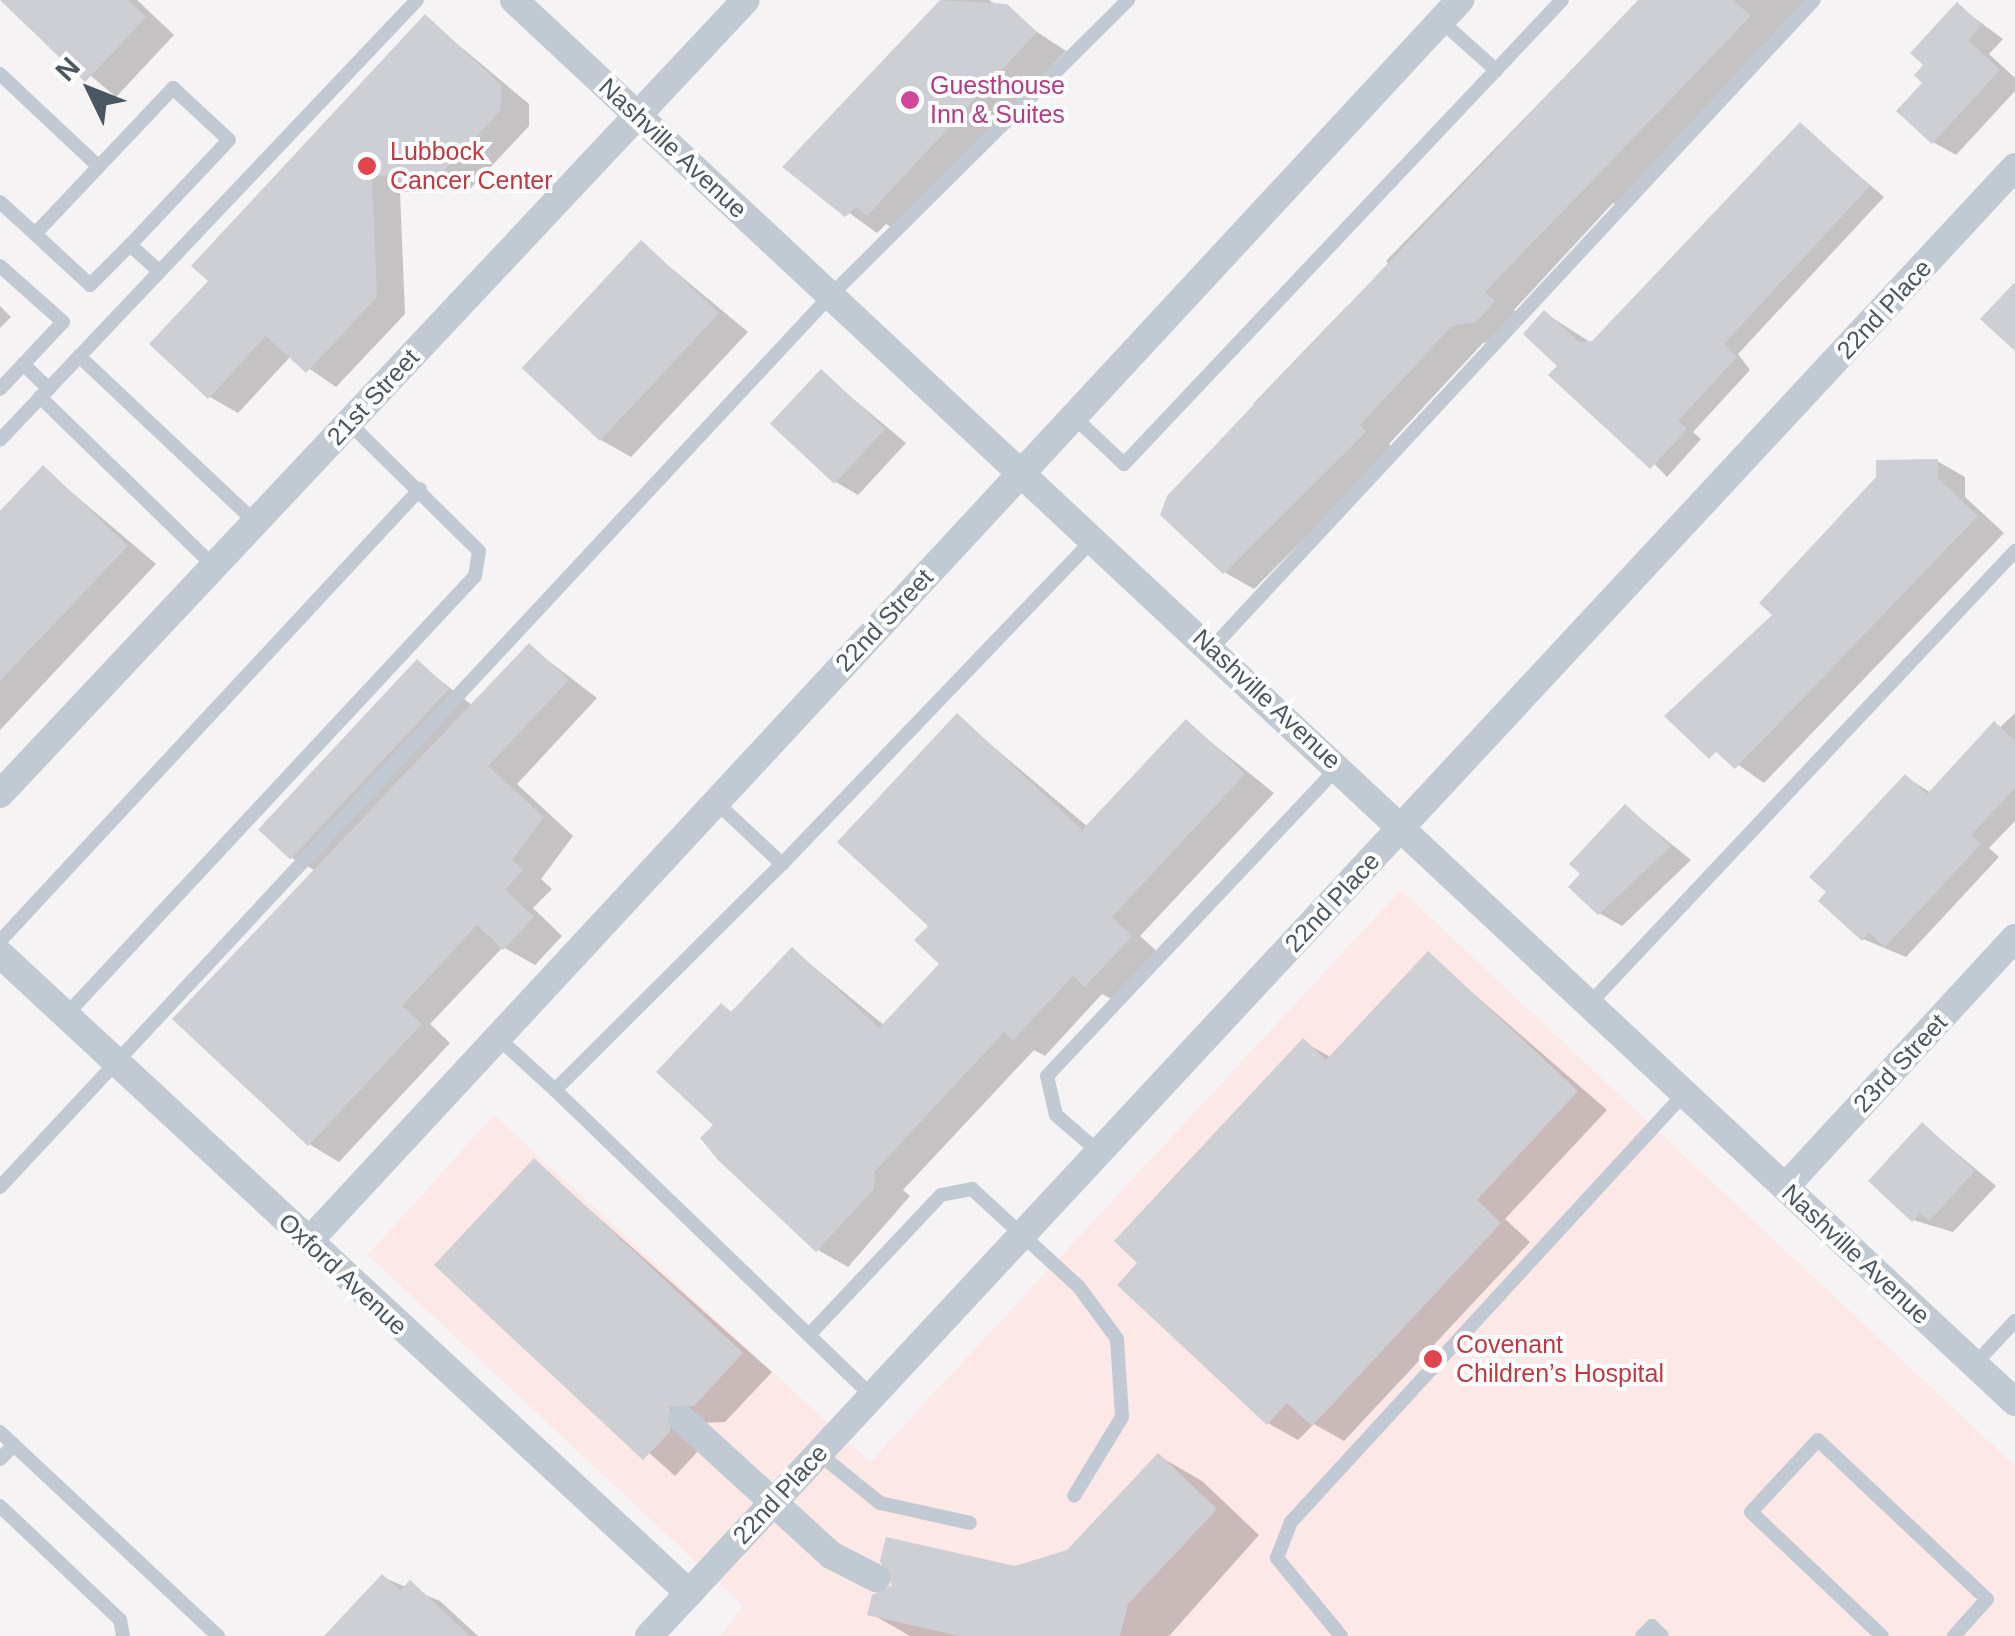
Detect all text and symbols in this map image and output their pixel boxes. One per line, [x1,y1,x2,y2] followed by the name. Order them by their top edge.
[40,40,140,140] north arrow
[49,51,86,87] text: N
[592,71,754,225] street label: Nashville Avenue
[930,71,1065,130] place label: Guesthouse Inn & Suites
[899,89,921,111] marker: Guesthouse Inn & Suites
[390,137,553,196] place label: Lubbock Cancer Center
[354,153,380,179] marker: Lubbock Cancer Center
[1830,253,1938,365] street label: 22nd Place
[321,343,425,451] street label: 21st Street
[829,563,939,677] street label: 22nd Street
[1186,622,1348,776] street label: Nashville Avenue
[1278,846,1386,958] street label: 22nd Place
[1847,1008,1953,1118] street label: 23rd Street
[1775,1177,1937,1331] street label: Nashville Avenue
[272,1206,414,1342] street label: Oxford Avenue
[1456,1330,1664,1389] place label: Covenant Children’s Hospital
[1420,1346,1446,1372] marker: Covenant Children’s Hospital
[726,1438,834,1550] street label: 22nd Place

